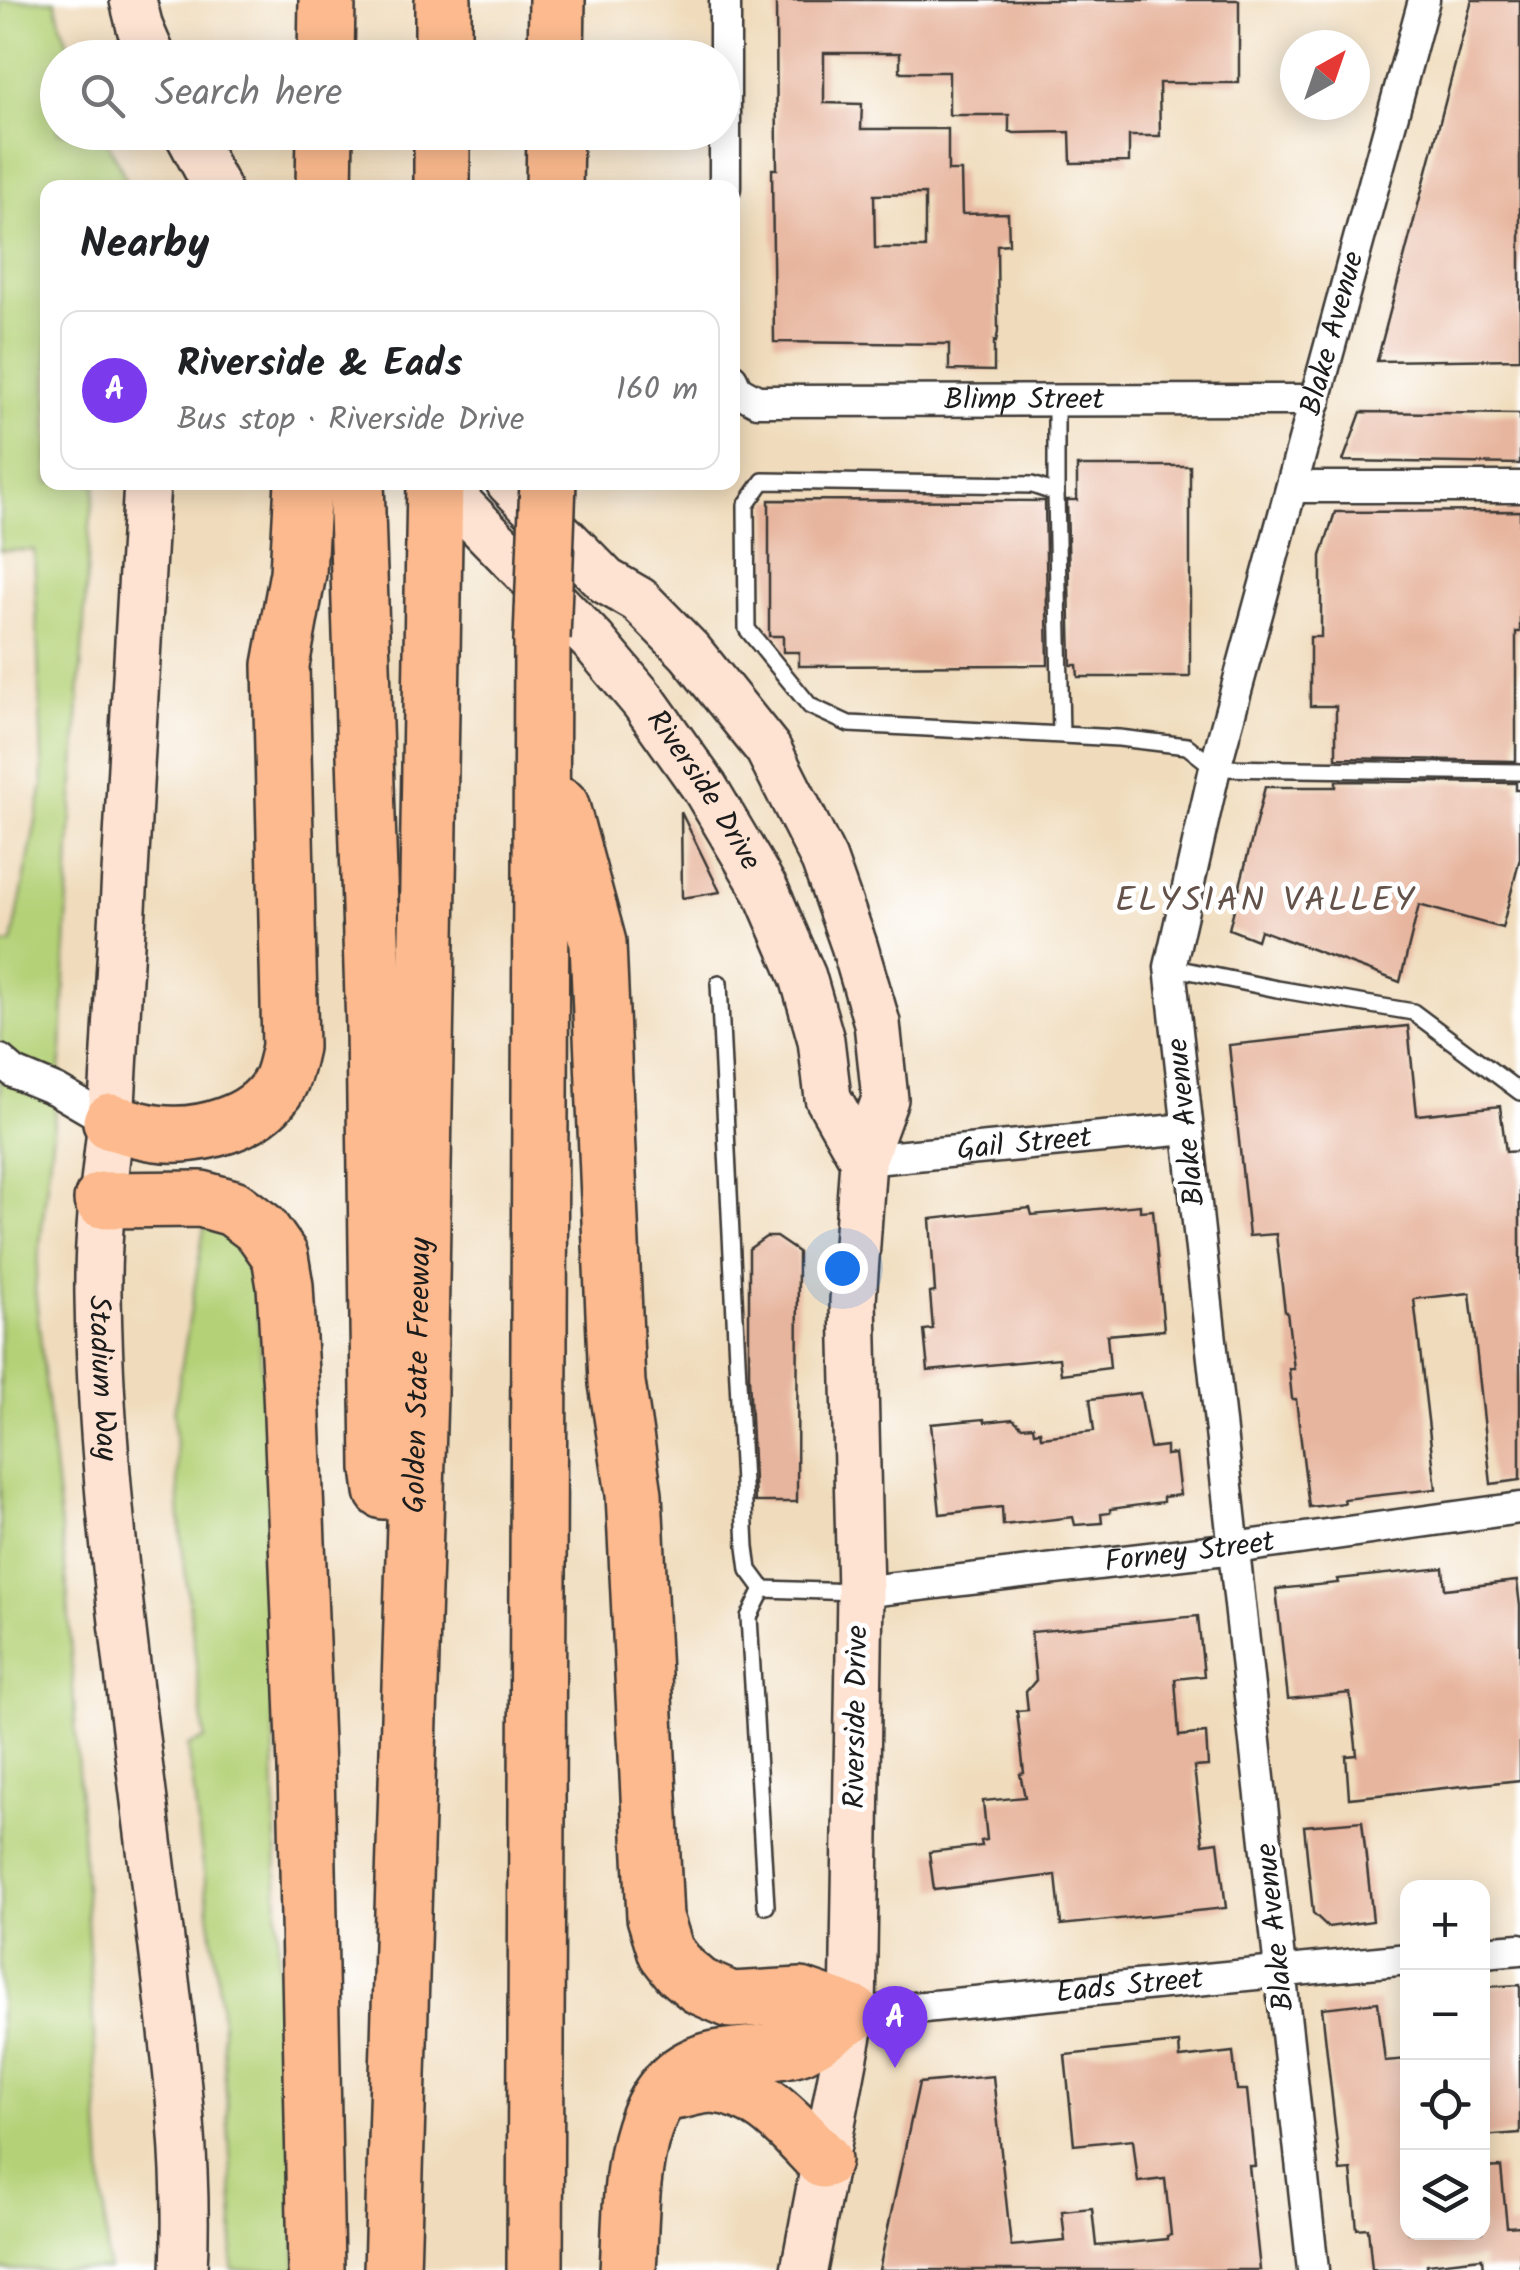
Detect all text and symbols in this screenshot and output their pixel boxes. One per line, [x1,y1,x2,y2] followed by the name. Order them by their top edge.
[1280,30,1370,120] north arrow
[40,40,740,150] search box
[155,65,342,125] text: Search here
[75,68,130,123] icon: search
[80,212,209,279] text: Nearby
[1288,246,1378,421] street label: Blake Avenue
[177,335,462,395] text: Riverside & Eads
[104,365,125,416] text: A
[616,365,698,416] text: 160 m
[944,376,1105,425] street label: Blimp Street
[177,395,524,446] text: Bus stop · Riverside Drive
[633,700,773,880] street label: Riverside Drive
[1115,874,1417,930] district label: ELYSIAN VALLEY
[1154,1036,1220,1208] street label: Blake Avenue
[955,1114,1094,1175] street label: Gail Street
[391,1236,446,1514] street label: Golden State Freeway
[817,1243,868,1294] your location
[74,1295,130,1464] street label: Stadium Way
[1102,1519,1278,1587] street label: Forney Street
[831,1625,883,1809] street label: Riverside Drive
[1243,1841,1309,2013] street label: Blake Avenue
[1400,1880,1490,2240] map controls
[1400,1880,1490,1970] button: +
[1054,1955,1206,2018] street label: Eads Street
[1400,1970,1490,2060] button: −
[862,1986,928,2068] pin: A
[1400,2060,1490,2150] button: locate
[1400,2150,1490,2240] button: layers

